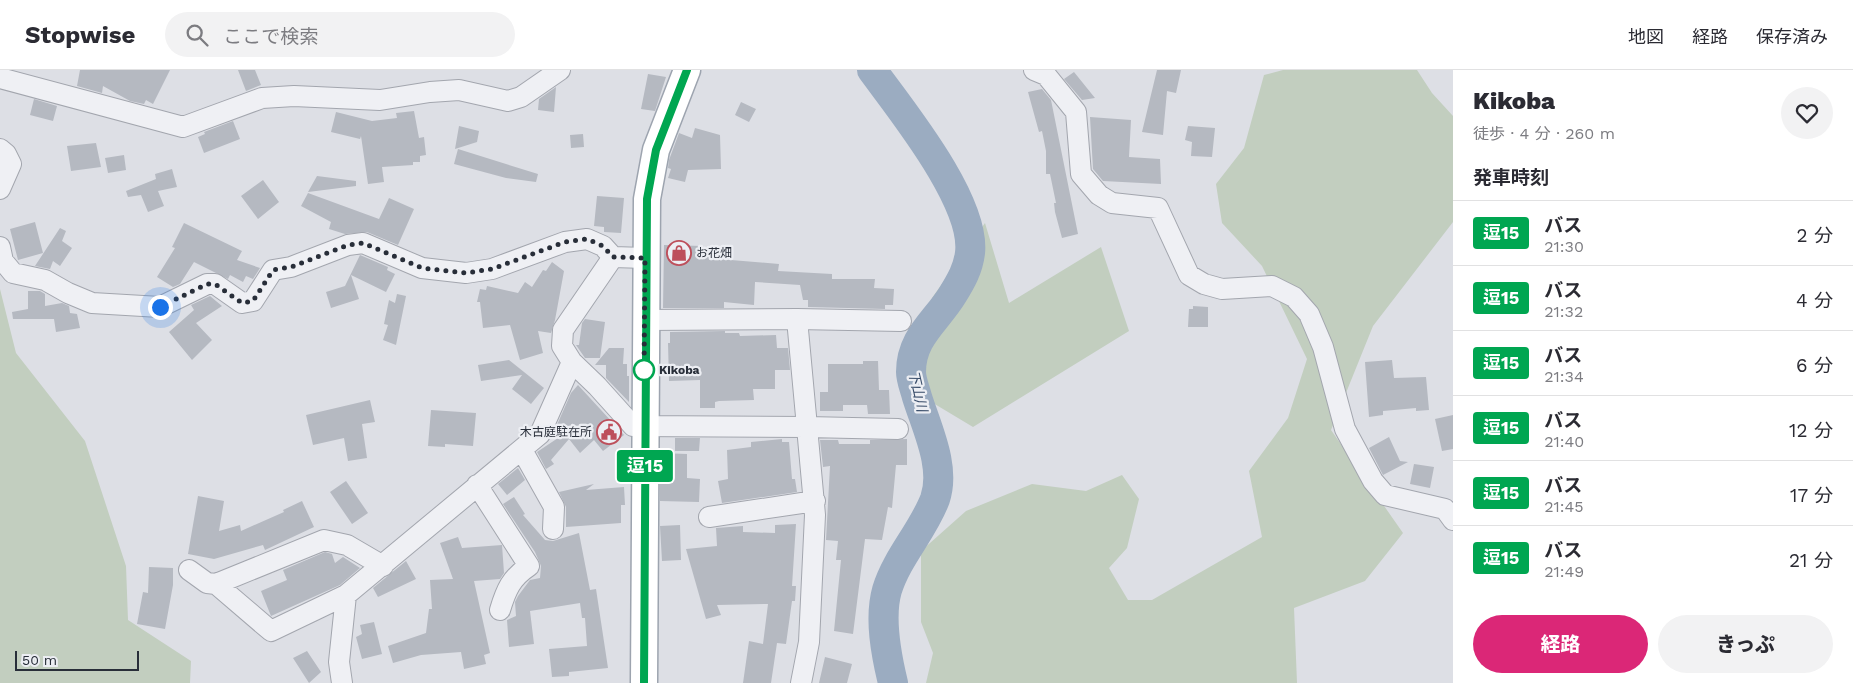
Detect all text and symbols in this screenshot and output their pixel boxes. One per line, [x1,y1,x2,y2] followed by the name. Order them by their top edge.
[165,12,515,57] search box
[25,21,135,49] text: Stopwise
[183,21,211,49] icon: search
[223,25,318,48] text: ここで検索
[1628,26,1664,47] text: 地図
[1692,26,1728,47] text: 経路
[1756,26,1828,47] text: 保存済み
[1473,87,1555,115] text: Kikoba
[1781,87,1833,139] button: heart
[1473,124,1615,143] text: 徒歩 · 4 分 · 260 m
[1473,166,1549,189] text: 発車時刻
[1544,214,1582,237] text: バス
[1483,222,1519,243] text: 逗15
[1796,224,1833,247] text: 2 分
[1544,237,1584,256] text: 21:30
[666,240,692,266] shop icon: お花畑
[696,246,732,260] place label: お花畑
[1544,279,1582,302] text: バス
[1483,287,1519,308] text: 逗15
[1796,289,1833,312] text: 4 分
[148,295,173,320] your location
[1544,302,1583,321] text: 21:32
[1544,344,1582,367] text: バス
[1483,352,1519,373] text: 逗15
[1796,354,1833,377] text: 6 分
[633,359,655,381] marker: Kikoba
[659,363,700,377] place label: Kikoba
[1544,367,1584,386] text: 21:34
[905,369,931,415] water label: 下山川
[1544,409,1582,432] text: バス
[1483,417,1519,438] text: 逗15
[596,419,622,445] public building icon: 木古庭駐在所
[1789,419,1833,442] text: 12 分
[520,425,592,439] place label: 木古庭駐在所
[1544,432,1584,451] text: 21:40
[616,450,674,482] line badge: 逗15
[627,455,663,476] text: 逗15
[1544,474,1582,497] text: バス
[1483,482,1519,503] text: 逗15
[1790,484,1833,507] text: 17 分
[1544,497,1584,516] text: 21:45
[1544,539,1582,562] text: バス
[1483,547,1519,568] text: 逗15
[1789,549,1833,572] text: 21 分
[1544,562,1584,581] text: 21:49
[1473,615,1648,673] button: 経路
[1658,615,1833,673] button: きっぷ
[15,648,139,671] scale bar
[22,652,57,668] text: 50 m

